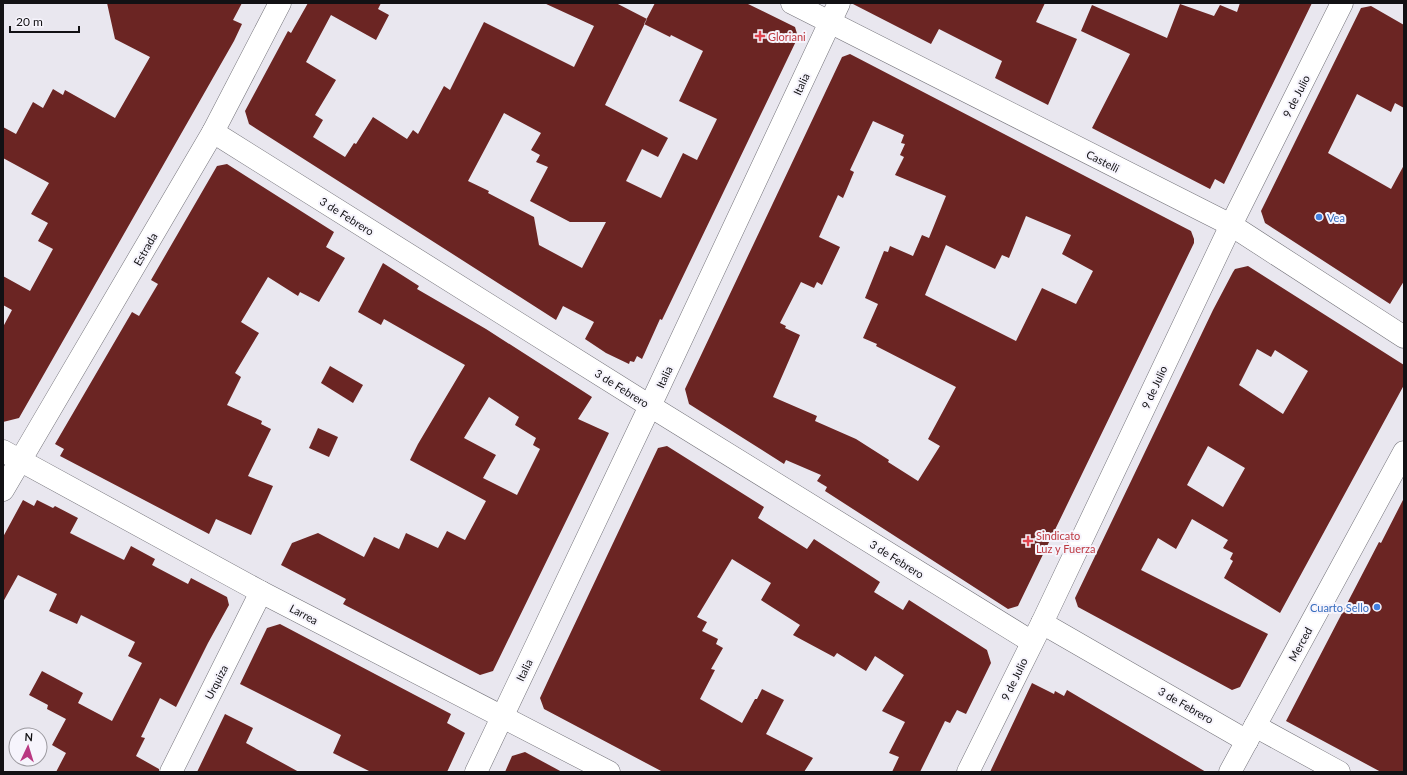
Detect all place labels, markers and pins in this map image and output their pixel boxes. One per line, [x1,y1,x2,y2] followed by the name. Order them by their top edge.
[768,30,806,43] place label: Gloriani
[755,31,765,41] marker: Gloriani
[1327,211,1345,224] place label: Vea
[1314,212,1324,222] marker: Vea
[1036,529,1095,555] place label: Sindicato Luz y Fuerza
[1023,536,1033,546] marker: Sindicato Luz y Fuerza
[1310,601,1369,614] place label: Cuarto Sello
[1372,602,1382,612] marker: Cuarto Sello

